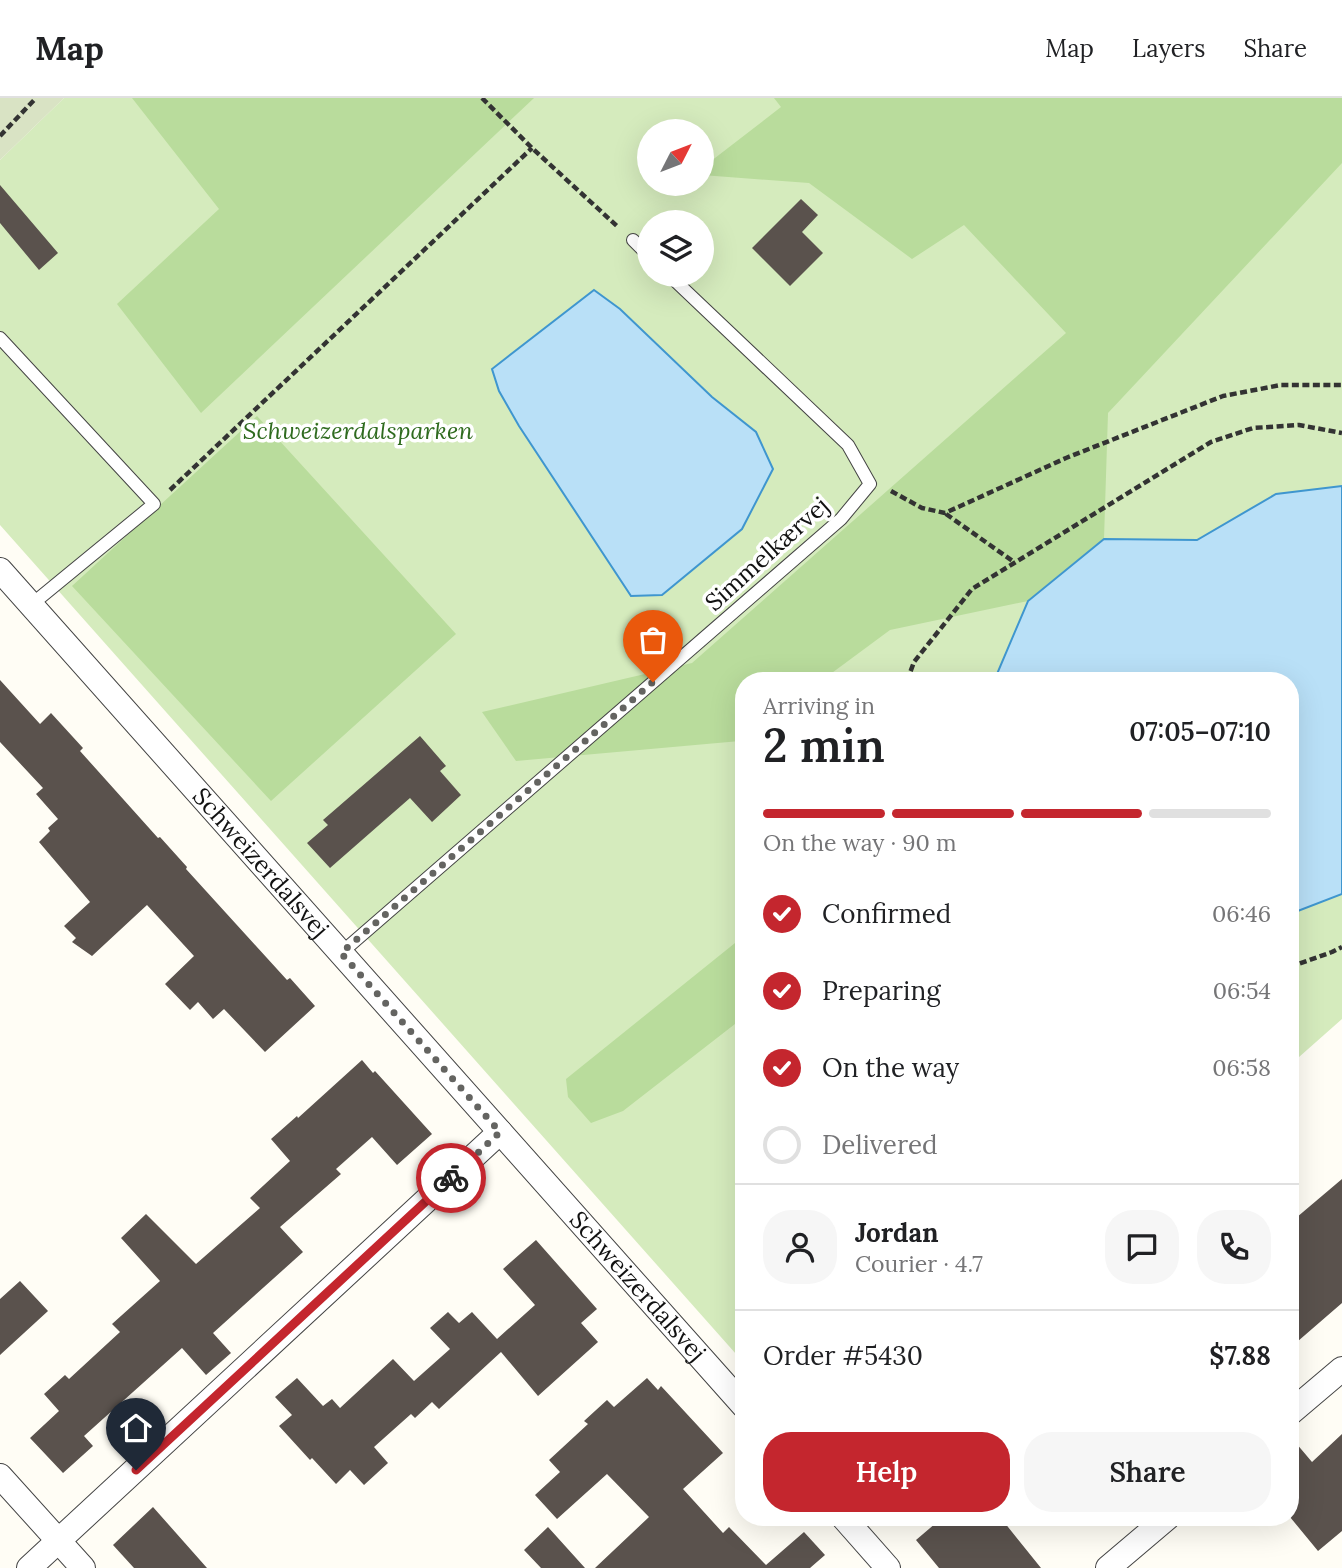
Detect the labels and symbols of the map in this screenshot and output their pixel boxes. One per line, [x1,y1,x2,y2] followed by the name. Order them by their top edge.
[637,119,714,196] north arrow
[243,415,473,446] park label: Schweizerdalsparken
[698,490,835,617] street label: Simmelkærvej
[623,610,683,682] pin
[186,781,336,944] street label: Schweizerdalsvej
[416,1143,486,1213] courier
[563,1205,713,1367] street label: Schweizerdalsvej
[106,1398,166,1470] pin

